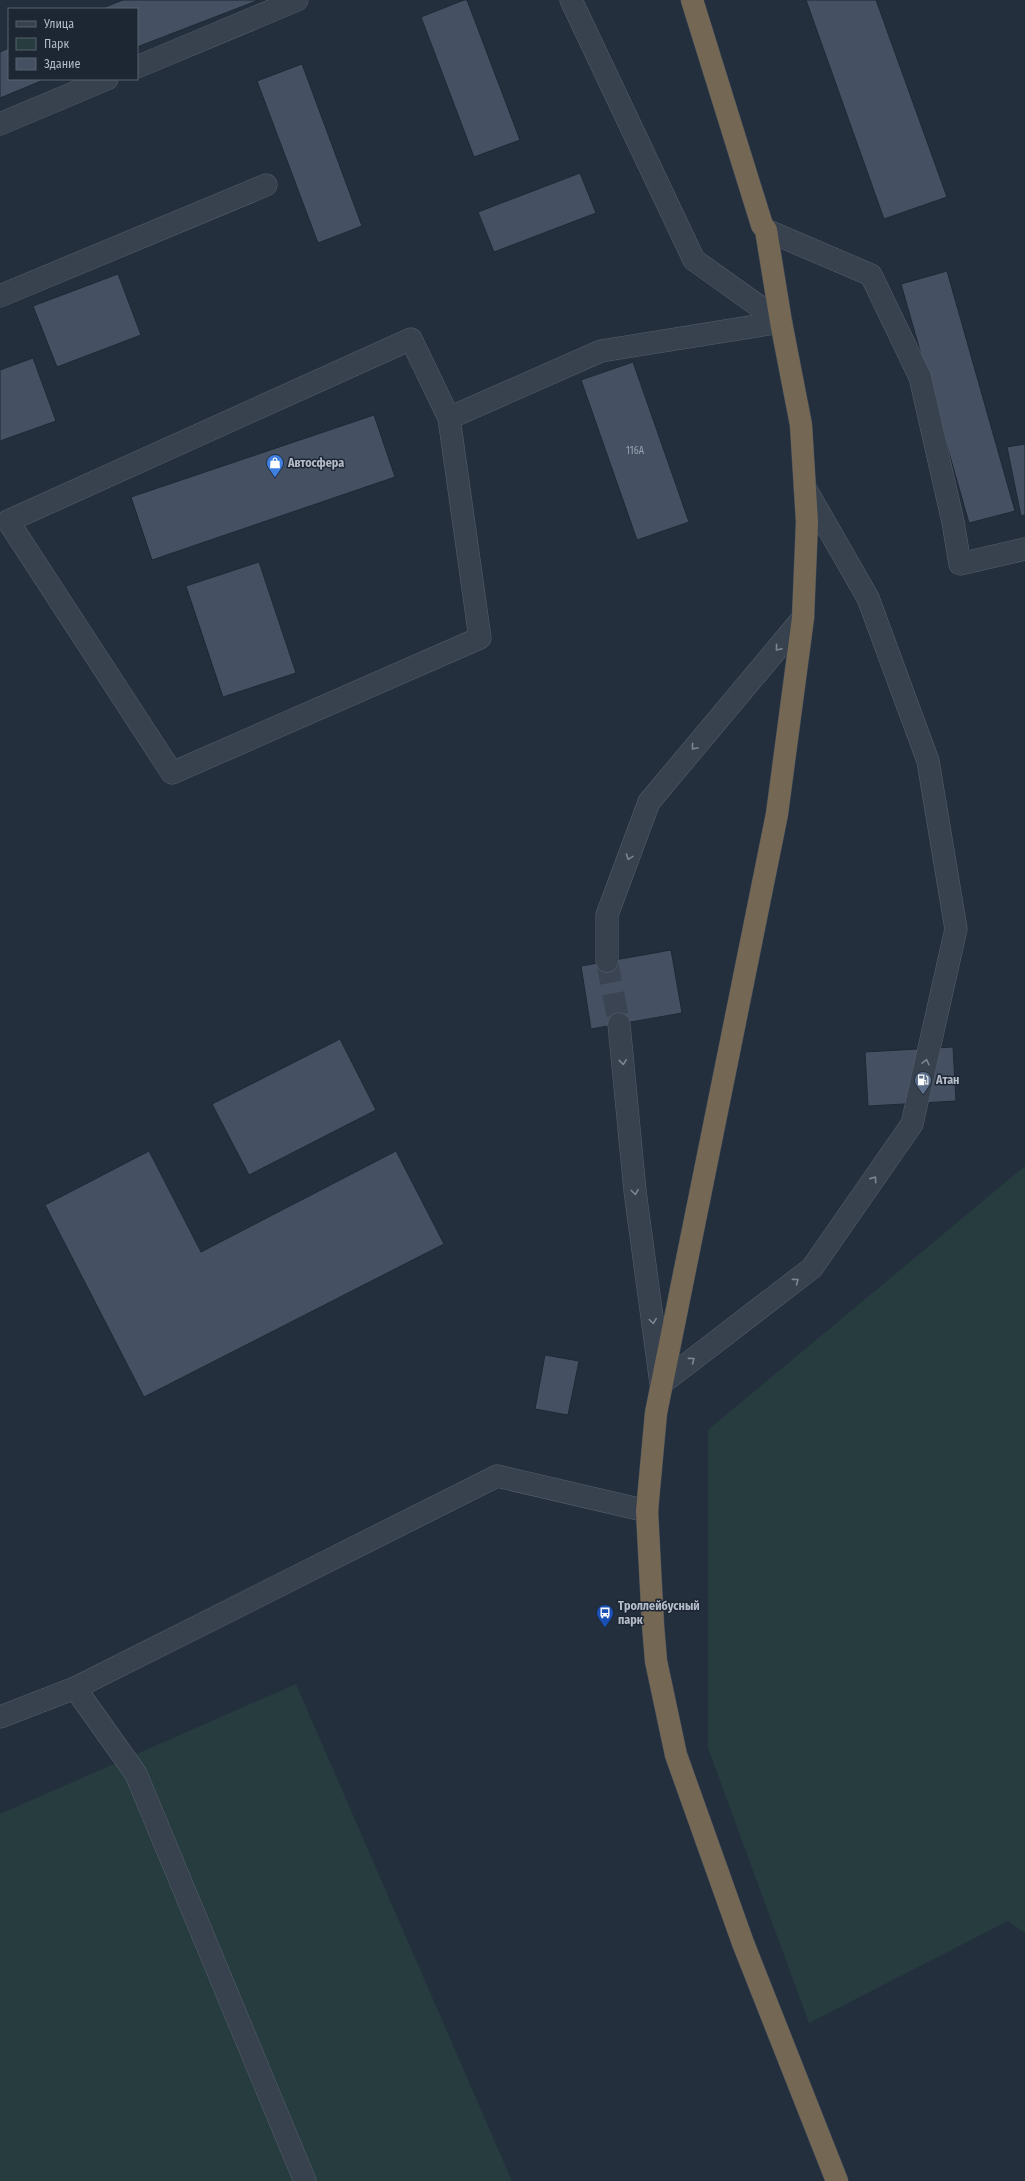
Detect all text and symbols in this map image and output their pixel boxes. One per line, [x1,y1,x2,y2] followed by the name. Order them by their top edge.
[8,8,138,80] legend
[43,17,74,31] text: Улица
[44,37,70,51] text: Парк
[44,57,80,71] text: Здание
[626,445,645,457] house number: 116А
[265,453,285,478] shop icon: Автосфера
[287,456,344,470] place label: Автосфера
[776,643,783,651] one-way arrow
[692,743,699,750] one-way arrow
[625,854,633,861] one-way arrow
[618,1059,627,1065] one-way arrow
[922,1059,930,1065] one-way arrow
[913,1070,933,1095] fuel station icon: Атан
[935,1073,960,1087] place label: Атан
[869,1176,876,1183] one-way arrow
[631,1189,640,1195] one-way arrow
[791,1279,798,1286] one-way arrow
[648,1318,657,1324] one-way arrow
[688,1358,695,1365] one-way arrow
[618,1599,700,1627] place label: Троллейбусный парк
[595,1603,615,1628] bus stop icon: Троллейбусный парк

